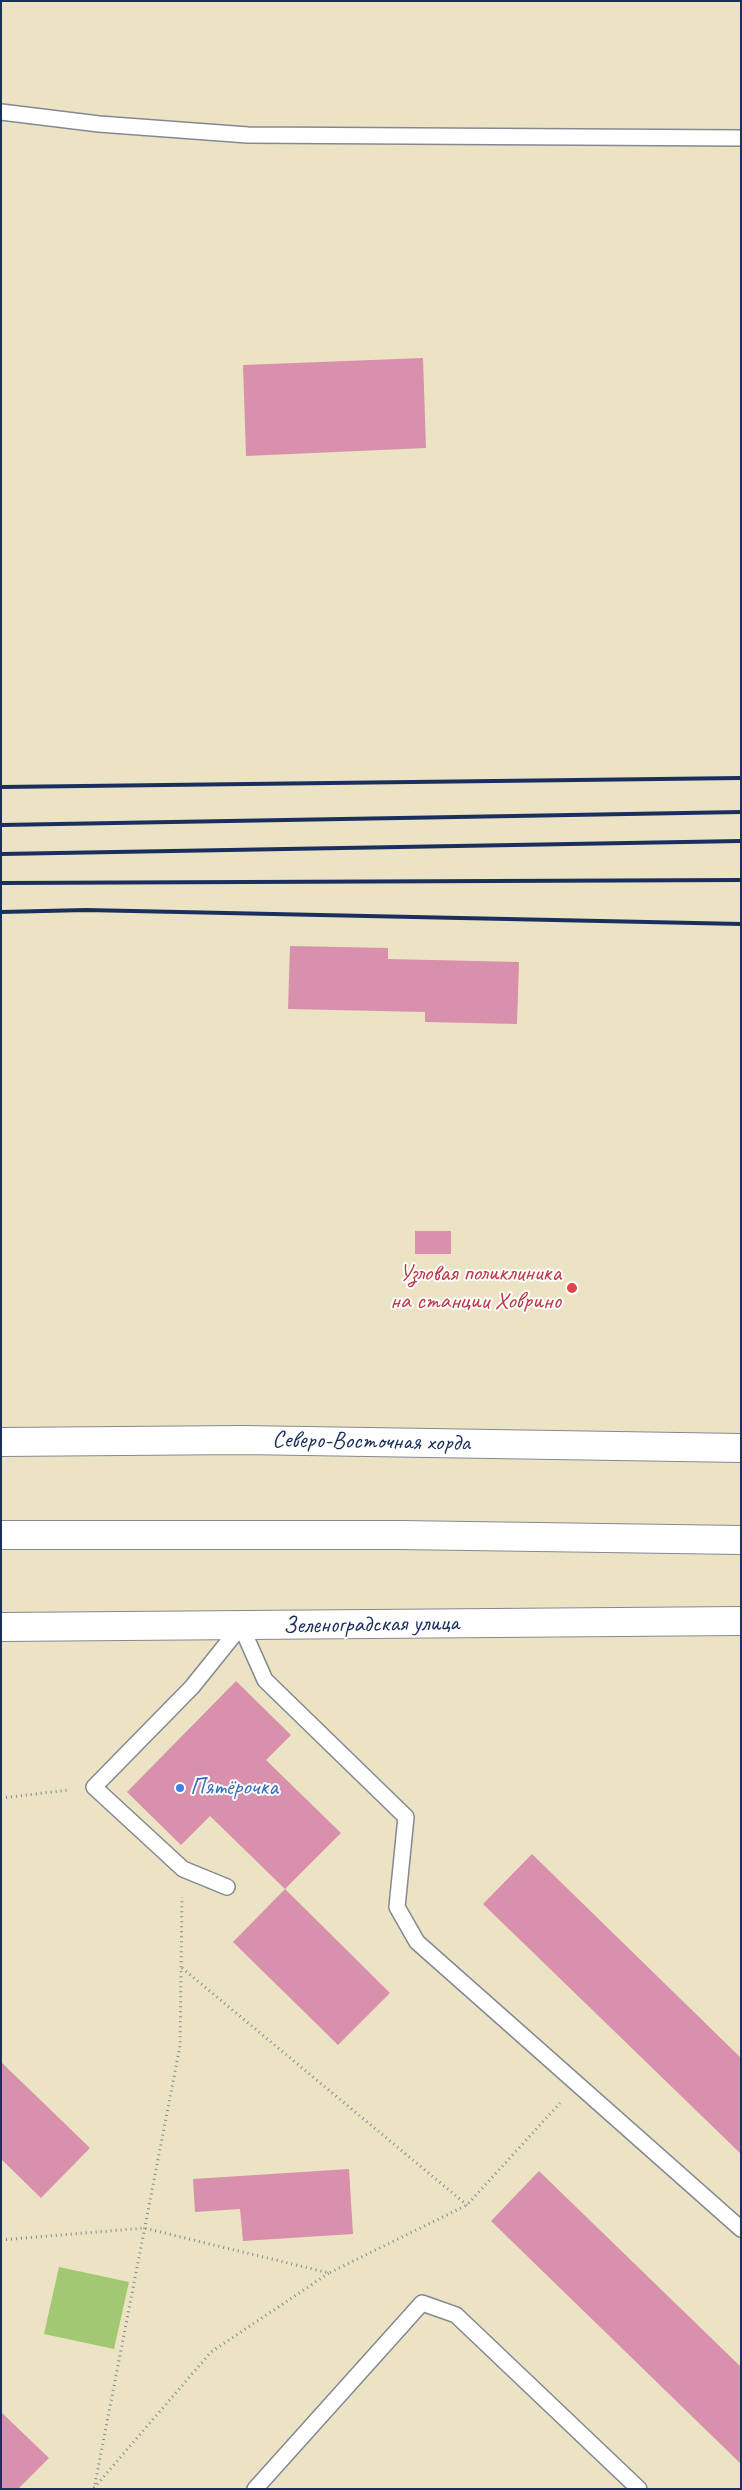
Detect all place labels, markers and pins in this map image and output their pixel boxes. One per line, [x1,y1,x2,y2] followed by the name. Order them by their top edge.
[390,1260,561,1316] place label: Узловая поликлиника на станции Ховрино
[565,1281,579,1295] marker: Узловая поликлиника на станции Ховрино
[190,1774,278,1802] place label: Пятёрочка
[174,1782,186,1794] marker: Пятёрочка

